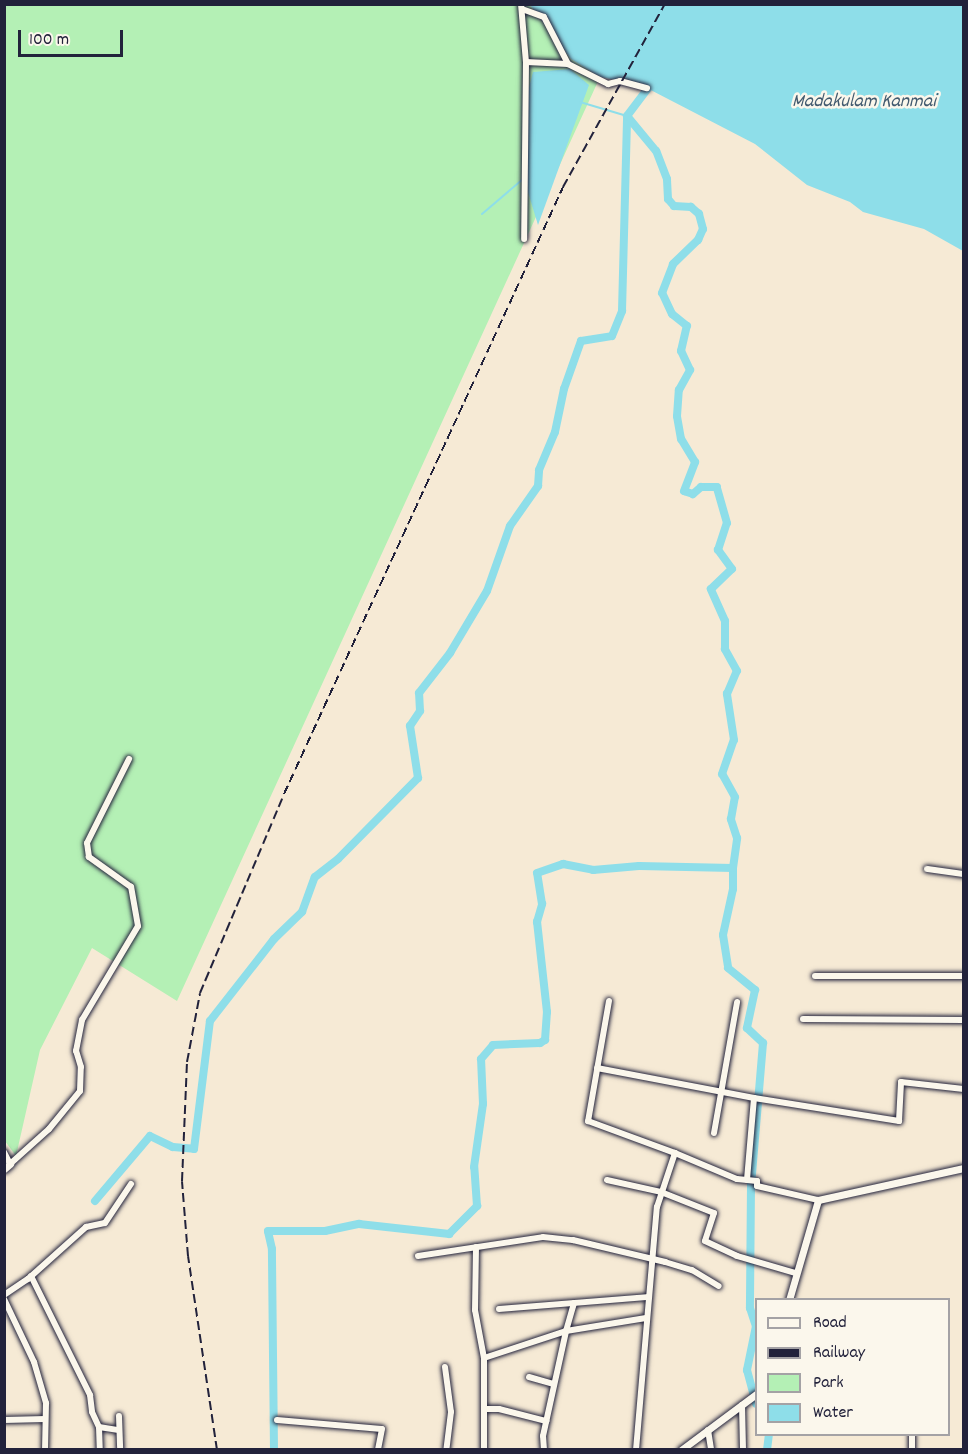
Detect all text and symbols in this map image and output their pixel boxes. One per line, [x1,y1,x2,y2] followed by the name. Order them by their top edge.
[21,18,126,56] scale bar
[29,28,69,53] text: 100 m
[792,90,936,114] water label: Madakulam Kanmai
[755,1298,950,1436] legend
[813,1311,847,1336] text: Road
[813,1341,865,1366] text: Railway
[813,1371,844,1396] text: Park
[813,1401,853,1426] text: Water

